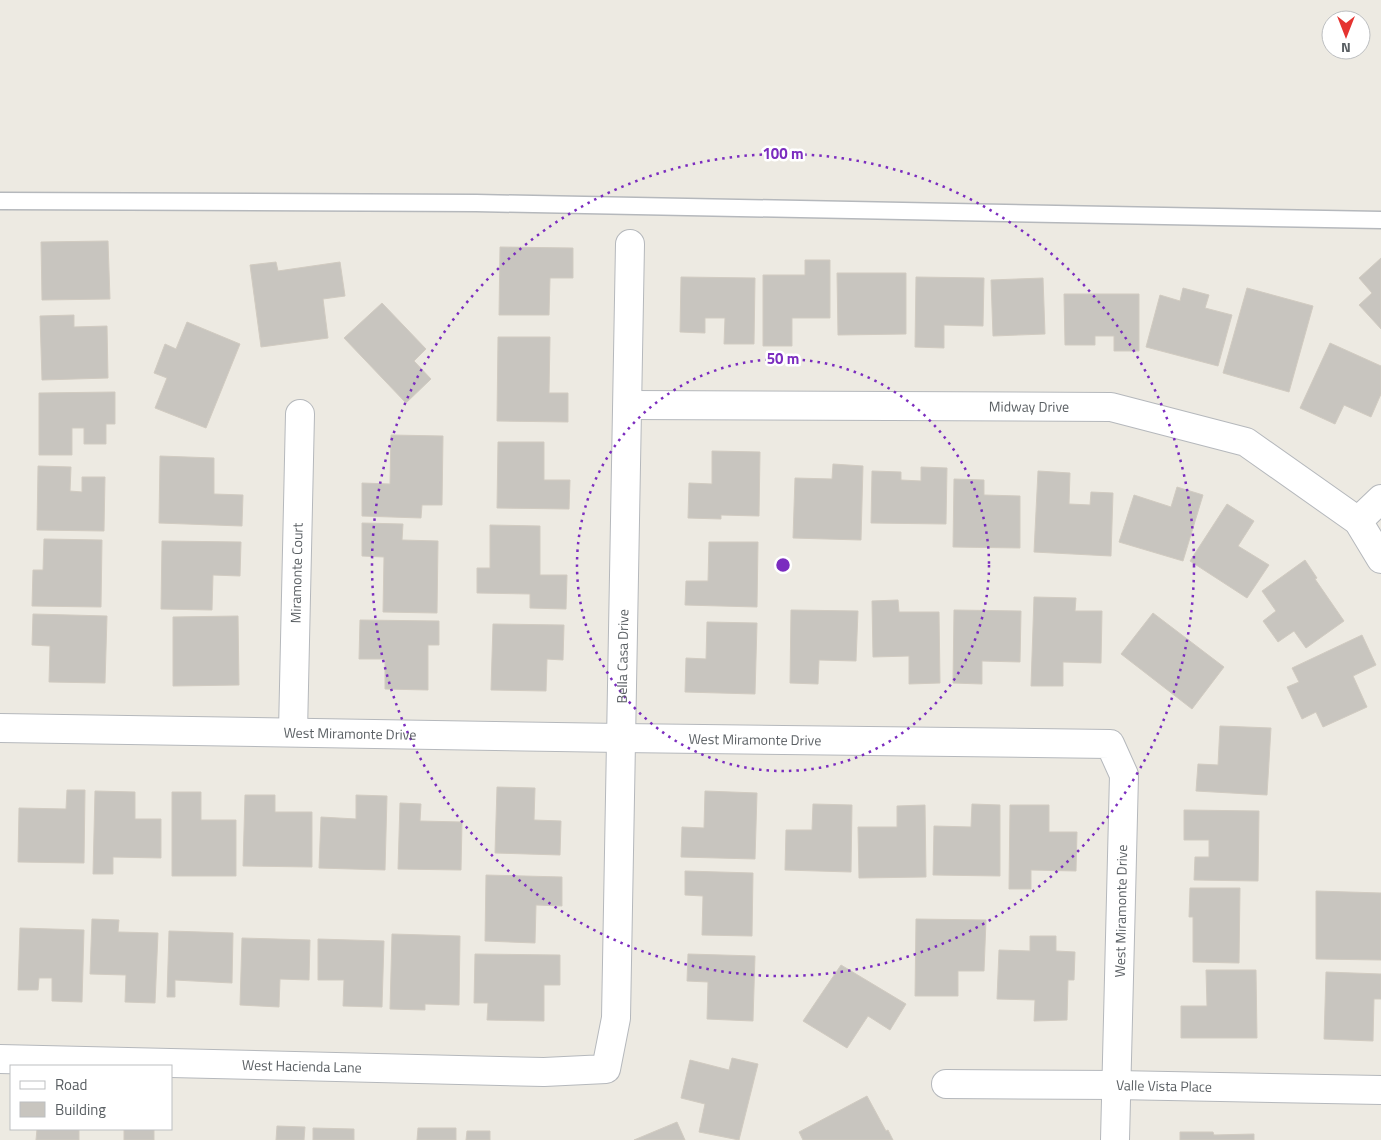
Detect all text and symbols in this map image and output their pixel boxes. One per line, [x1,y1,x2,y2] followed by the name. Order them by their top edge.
[1321,10,1371,60] north arrow
[1341,38,1351,59] text: N
[762,142,804,165] text: 100 m
[767,347,799,370] text: 50 m
[989,395,1069,417] street label: Midway Drive
[284,522,308,624] street label: Miramonte Court
[774,556,792,574] centre of rings
[611,609,633,704] street label: Bella Casa Drive
[283,722,417,745] street label: West Miramonte Drive
[688,728,821,750] street label: West Miramonte Drive
[1109,844,1132,977] street label: West Miramonte Drive
[242,1054,362,1078] street label: West Hacienda Lane
[10,1065,172,1130] legend
[55,1073,87,1096] text: Road
[1116,1074,1212,1097] street label: Valle Vista Place
[55,1098,106,1121] text: Building

